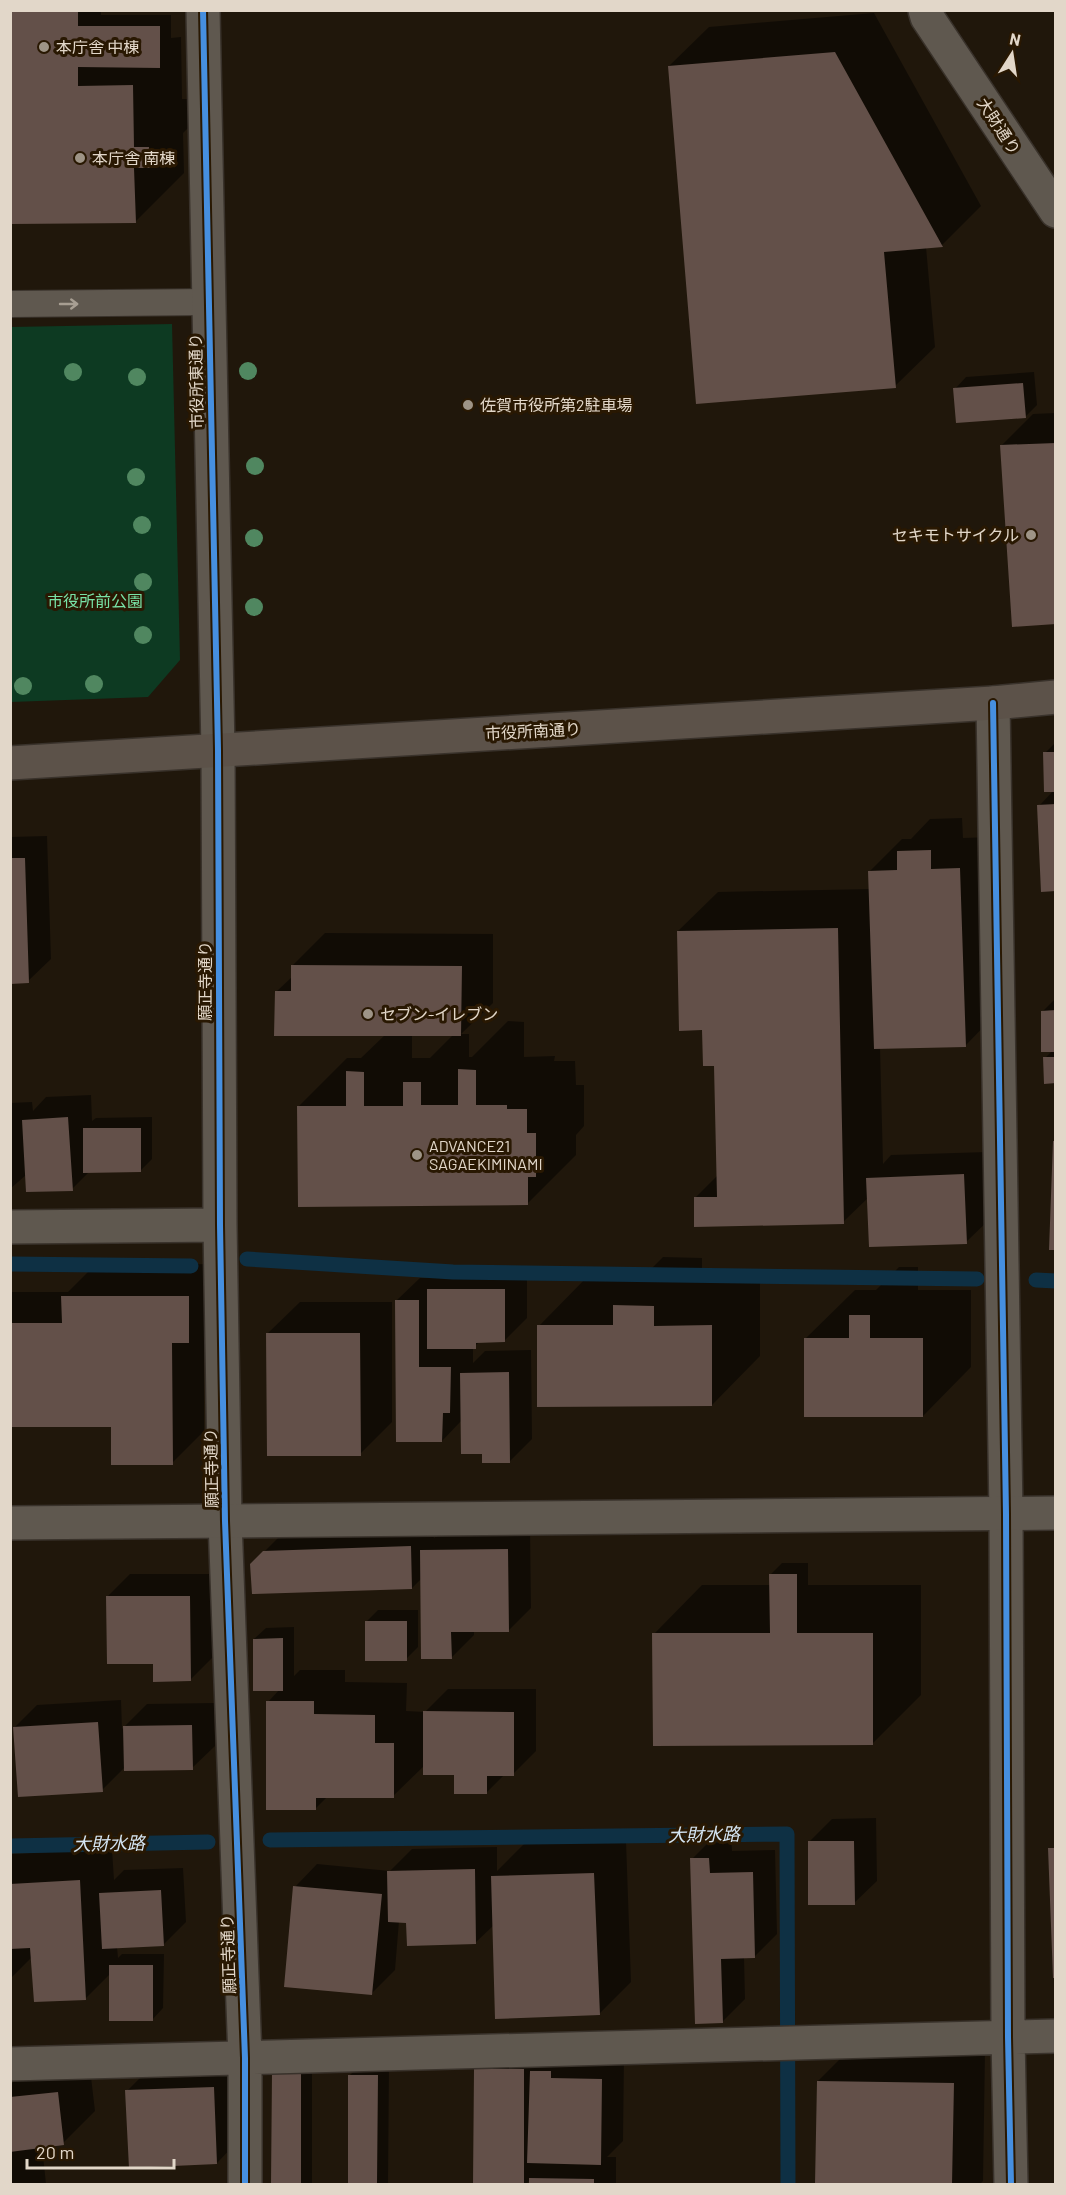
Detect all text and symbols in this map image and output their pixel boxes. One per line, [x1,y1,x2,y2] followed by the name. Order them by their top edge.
[982,24,1042,84] north arrow
[1008,28,1022,49] text: N
[56,37,139,56] place label: 本庁舎 中棟
[37,40,51,54] marker: 本庁舎 中棟
[974,94,1025,158] street label: 大財通り
[92,148,175,167] place label: 本庁舎 南棟
[73,151,87,165] marker: 本庁舎 南棟
[58,298,78,309] one-way arrow
[185,333,206,429] street label: 市役所東通り
[480,395,633,414] place label: 佐賀市役所第2駐車場
[461,398,475,412] marker: 佐賀市役所第2駐車場
[892,525,1019,544] place label: セキモトサイクル
[1024,528,1038,542] marker: セキモトサイクル
[47,591,143,610] park label: 市役所前公園
[485,719,581,743] street label: 市役所南通り
[195,941,214,1021] street label: 願正寺通り
[380,1004,498,1023] place label: セブン-イレブン
[361,1007,375,1021] marker: セブン-イレブン
[429,1136,543,1173] place label: ADVANCE21 SAGAEKIMINAMI
[410,1148,424,1162] marker: ADVANCE21 SAGAEKIMINAMI
[200,1428,221,1508] street label: 願正寺通り
[668,1822,742,1846] water label: 大財水路
[73,1831,147,1855] water label: 大財水路
[217,1914,238,1994] street label: 願正寺通り
[27,2132,174,2170] scale bar
[36,2141,74,2163] text: 20 m

